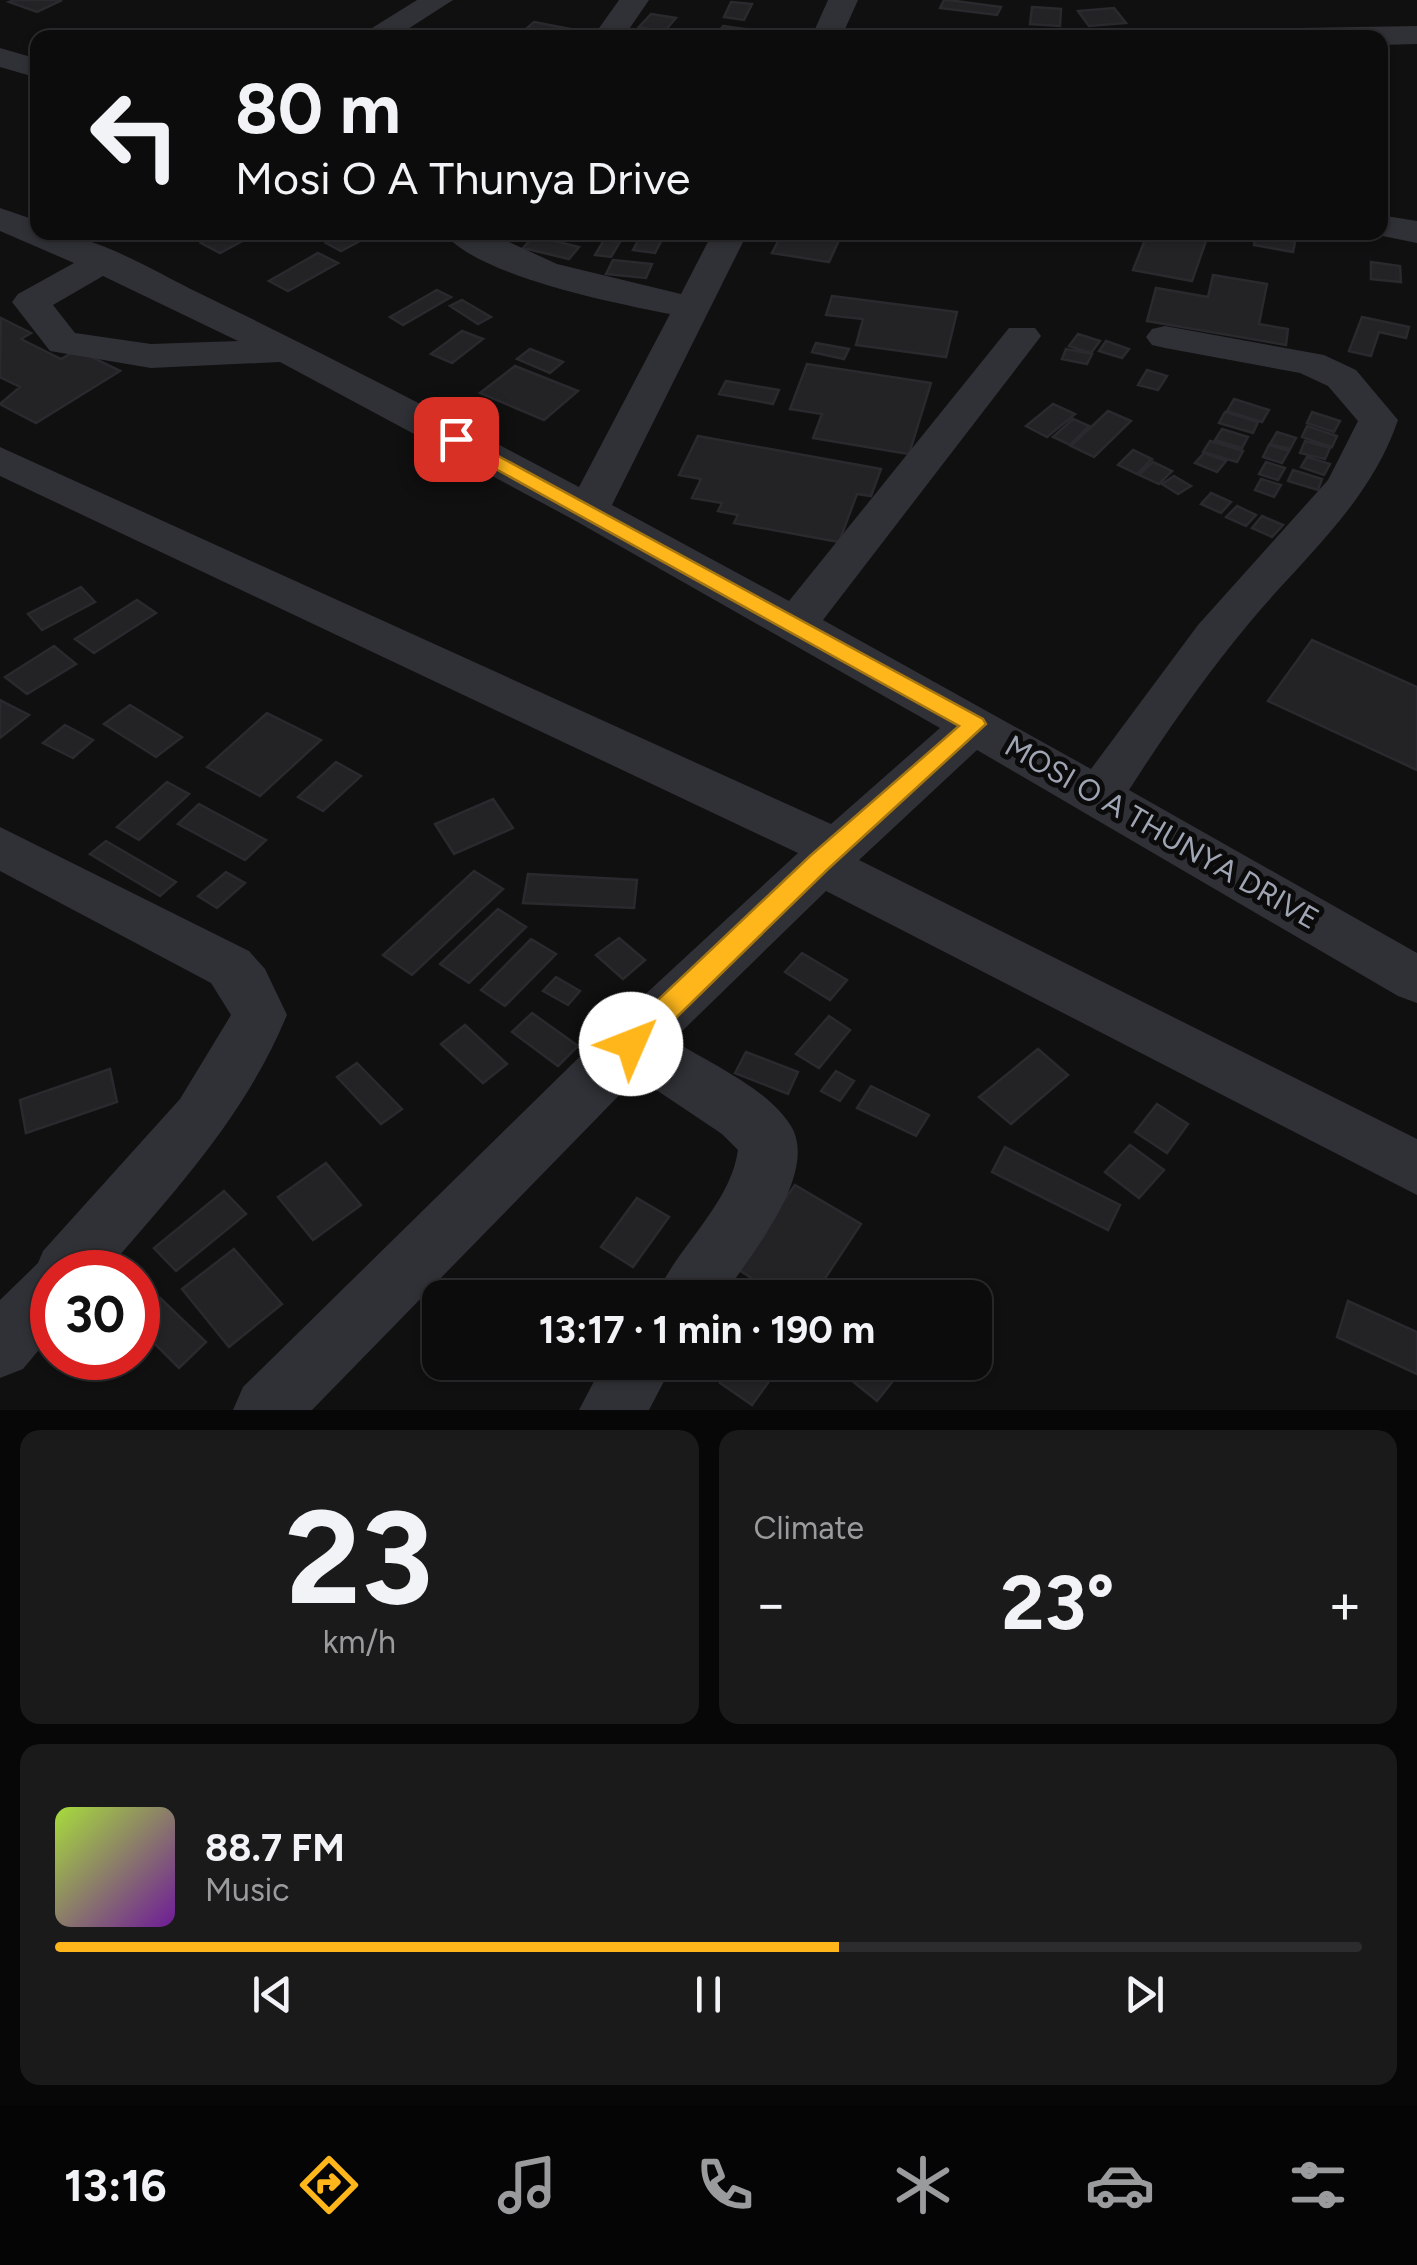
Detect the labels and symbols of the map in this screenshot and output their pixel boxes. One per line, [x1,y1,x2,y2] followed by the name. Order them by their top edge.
[414,397,499,482] pin
[998,727,1326,937] street label: MOSI O A THUNYA DRIVE
[579,992,683,1096] position arrow
[30,1250,160,1380] speed limit sign: 30

